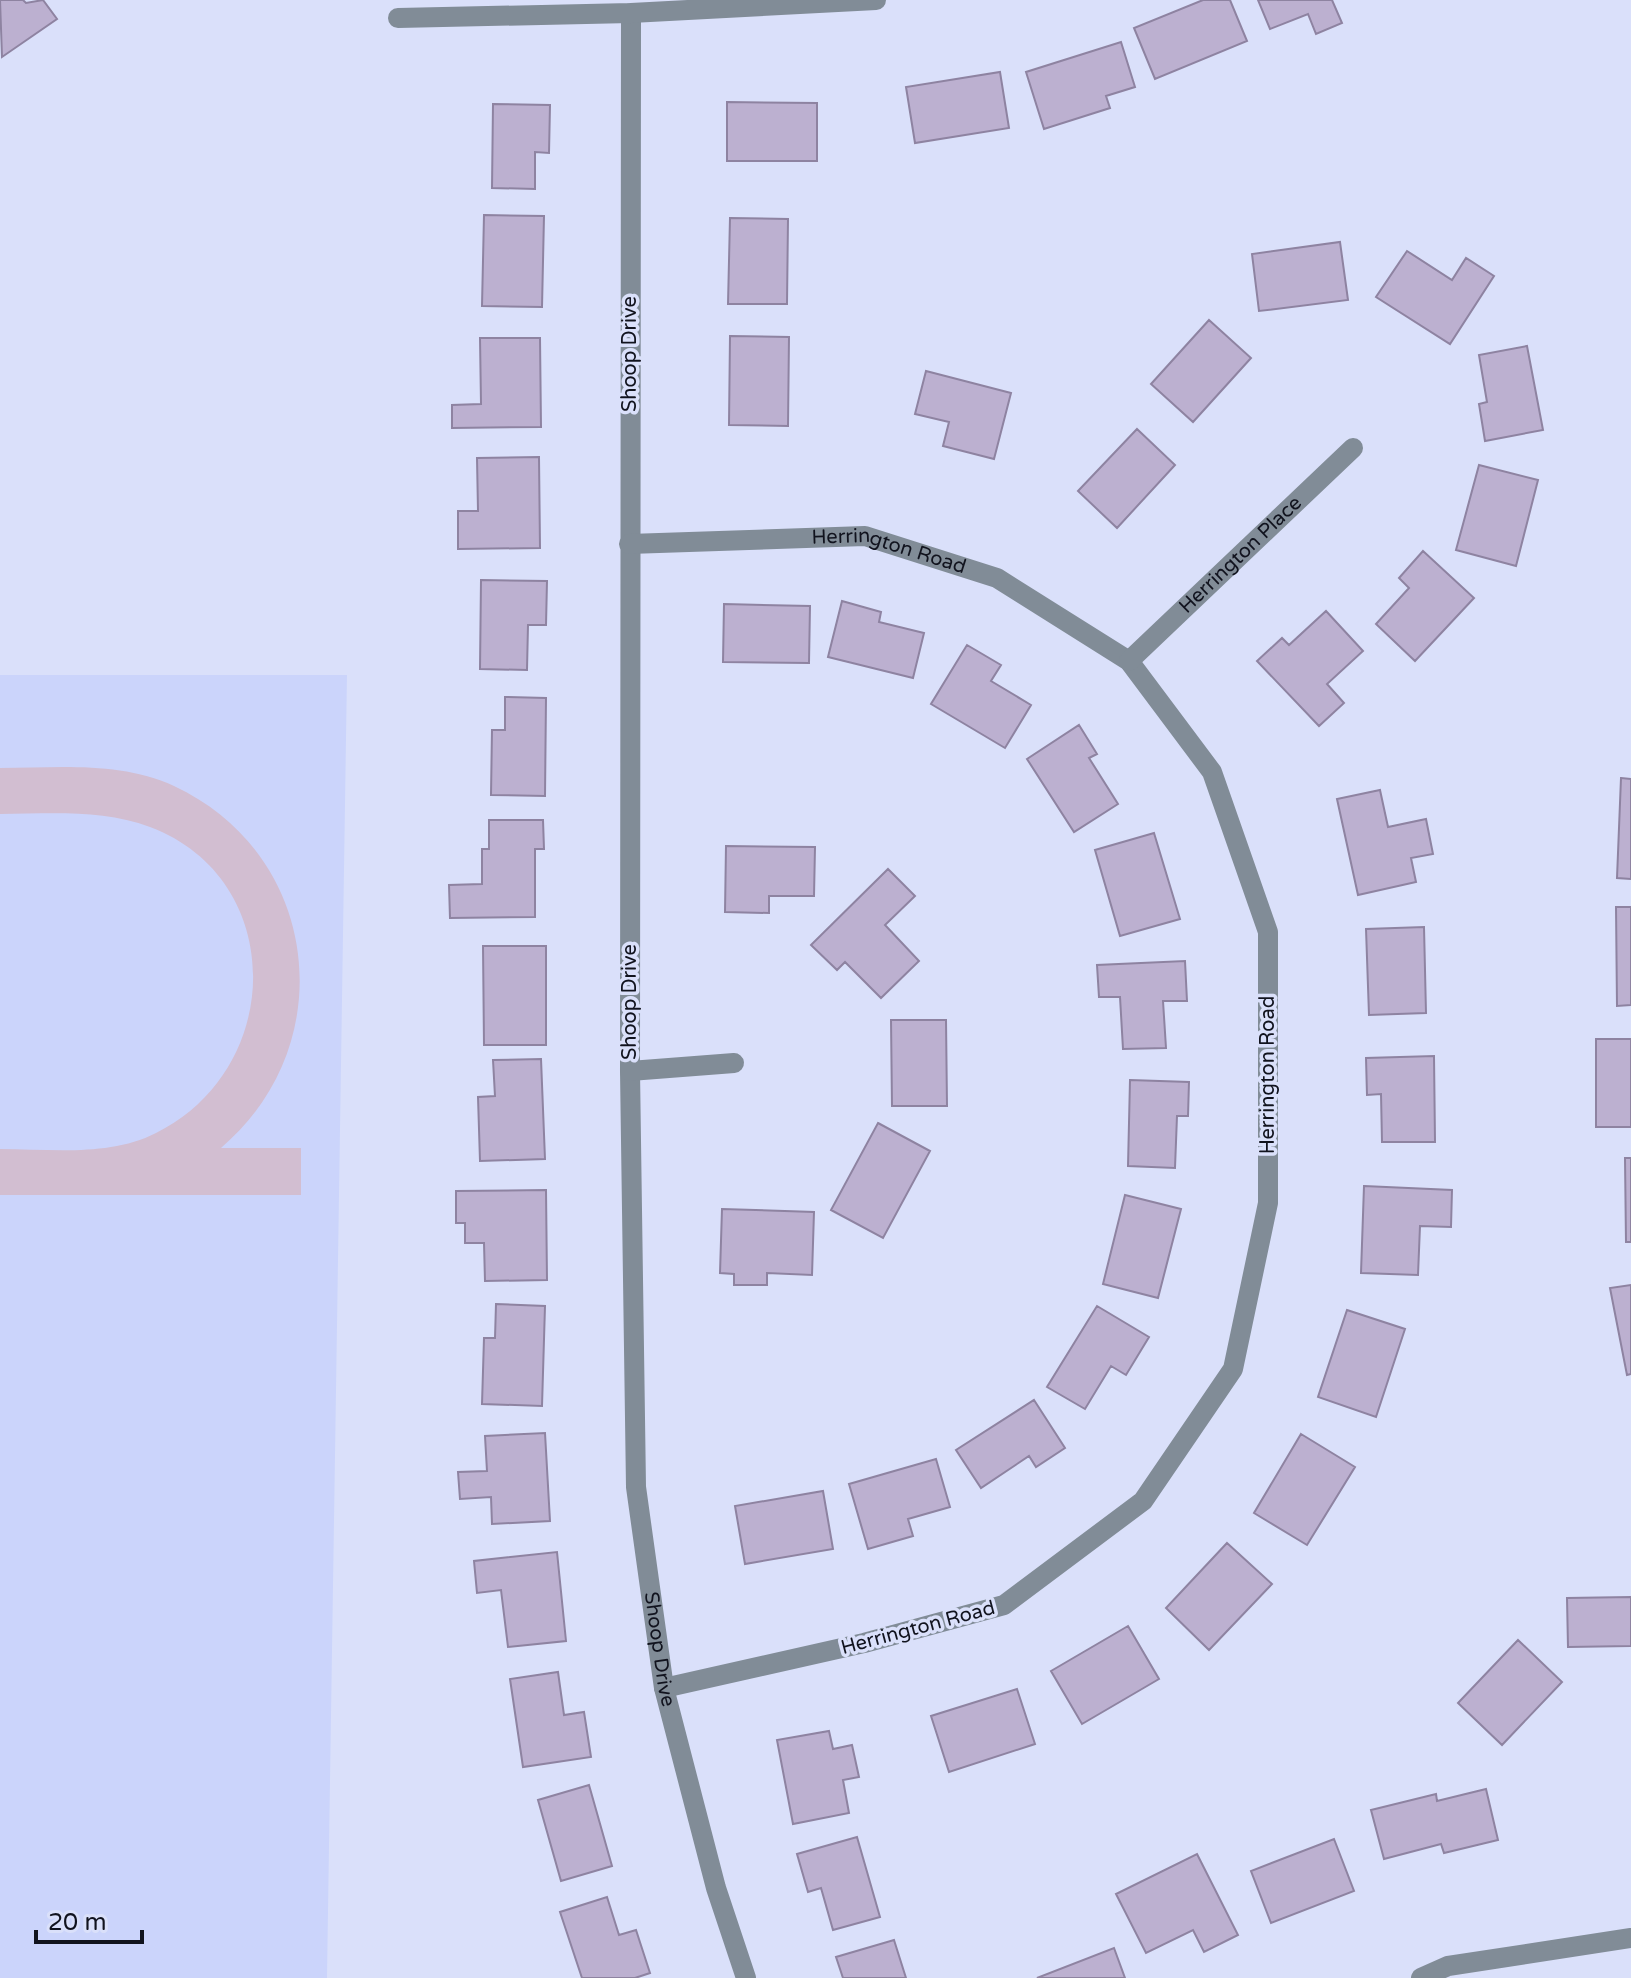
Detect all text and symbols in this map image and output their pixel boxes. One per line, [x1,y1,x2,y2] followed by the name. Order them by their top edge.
[618,296,642,412] street label: Shoop Drive
[1174,491,1307,619] street label: Herrington Place
[811,524,969,579] street label: Herrington Road
[618,944,642,1060] street label: Shoop Drive
[1256,996,1280,1154] street label: Herrington Road
[639,1590,680,1709] street label: Shoop Drive
[838,1596,998,1660] street label: Herrington Road
[36,1894,142,1944] scale bar
[48,1908,106,1937] text: 20 m

